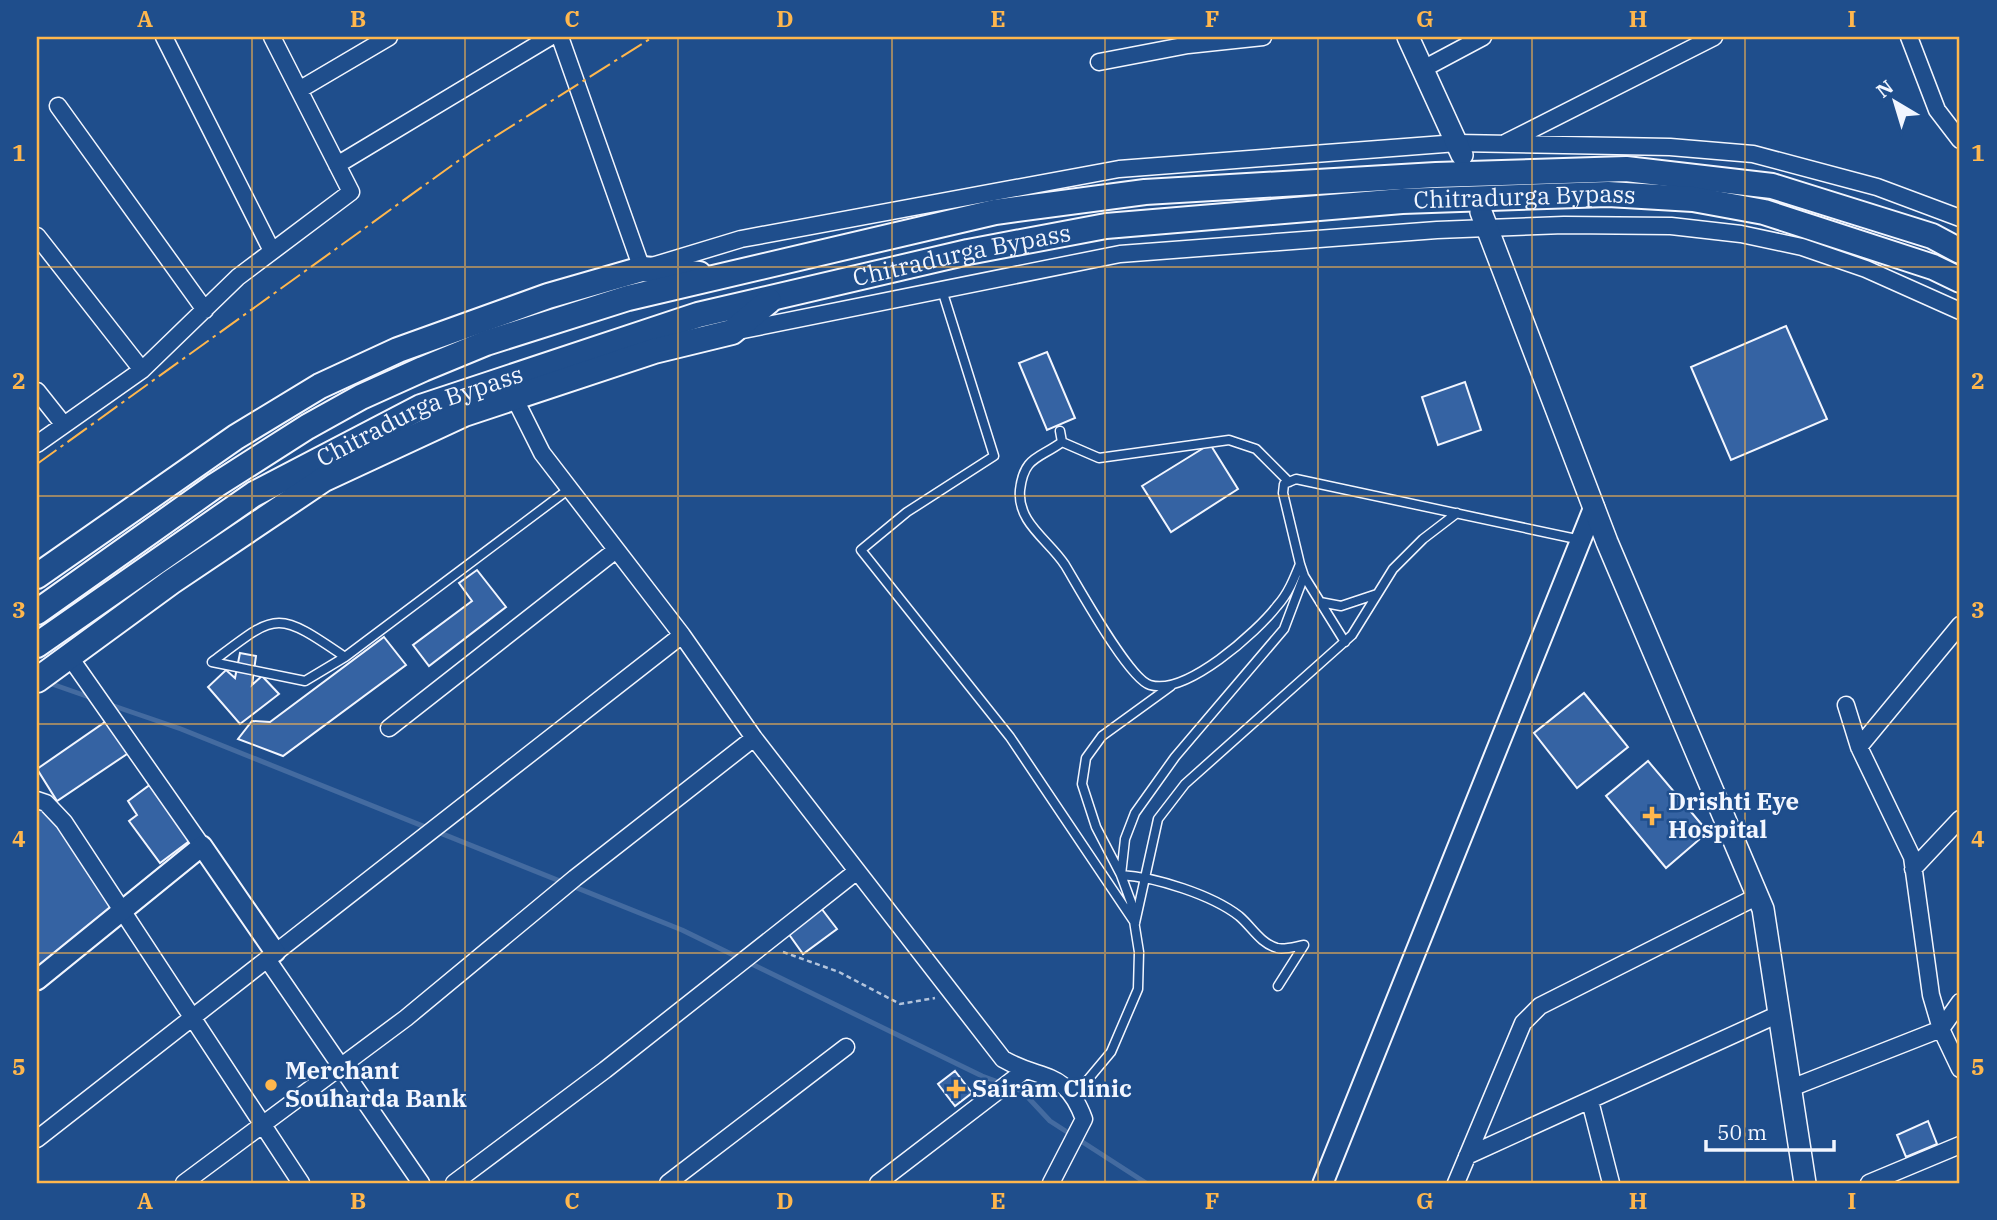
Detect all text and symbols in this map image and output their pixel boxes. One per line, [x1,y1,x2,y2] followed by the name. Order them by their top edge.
[137,3,153,33] text: A
[350,3,366,33] text: B
[564,3,580,33] text: C
[776,3,794,33] text: D
[990,3,1006,33] text: E
[1205,3,1219,33] text: F
[1416,3,1434,33] text: G
[1629,3,1647,33] text: H
[1848,3,1856,33] text: I
[1860,66,1930,136] north arrow
[1871,75,1898,103] text: N
[12,137,26,167] text: 1
[1971,137,1985,167] text: 1
[1413,177,1637,216] street label: Chitradurga Bypass
[849,216,1073,293] street label: Chitradurga Bypass
[310,357,527,474] street label: Chitradurga Bypass
[12,365,26,395] text: 2
[1971,365,1985,395] text: 2
[12,594,26,624] text: 3
[1971,594,1985,624] text: 3
[1668,785,1799,845] place label: Drishti Eye Hospital
[1642,806,1662,826] marker: Drishti Eye Hospital
[12,823,26,853] text: 4
[1971,823,1985,853] text: 4
[12,1051,26,1081] text: 5
[1971,1051,1985,1081] text: 5
[285,1054,467,1114] place label: Merchant Souharda Bank
[972,1072,1132,1104] place label: Sairam Clinic
[263,1077,279,1093] marker: Merchant Souharda Bank
[946,1079,966,1099] marker: Sairam Clinic
[1706,1108,1834,1152] scale bar
[1717,1118,1767,1146] text: 50 m
[137,1185,153,1215] text: A
[350,1185,366,1215] text: B
[564,1185,580,1215] text: C
[776,1185,794,1215] text: D
[990,1185,1006,1215] text: E
[1205,1185,1219,1215] text: F
[1416,1185,1434,1215] text: G
[1629,1185,1647,1215] text: H
[1848,1185,1856,1215] text: I

